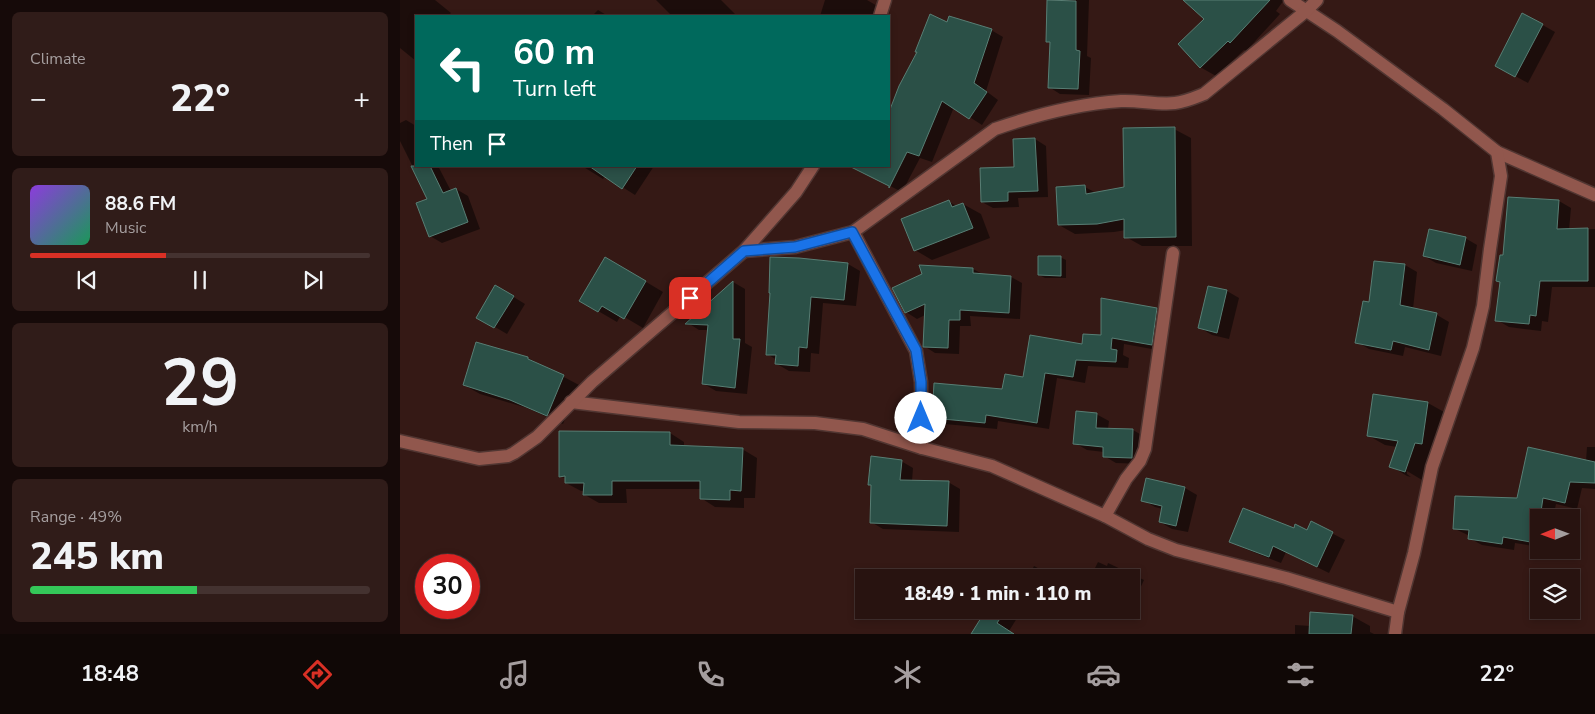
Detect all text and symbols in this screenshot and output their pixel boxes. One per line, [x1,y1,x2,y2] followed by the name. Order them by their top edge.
[513,29,595,76] text: 60 m
[430,35,495,100] icon: left
[30,48,85,70] text: Climate
[170,73,230,124] text: 22°
[513,74,596,104] text: Turn left
[30,80,47,118] text: −
[353,80,370,118] text: +
[483,130,511,158] icon: arrive
[430,131,473,157] text: Then
[105,191,176,217] text: 88.6 FM
[105,217,146,239] text: Music
[73,266,101,294] icon: previous
[186,266,214,294] icon: pause
[299,266,327,294] icon: next
[669,277,711,319] pin
[676,284,704,312] icon: arrive
[161,339,239,428] text: 29
[894,391,946,443] position arrow
[182,416,218,438] text: km/h
[30,506,122,528] text: Range · 49%
[1530,509,1580,559] north arrow
[1530,509,1580,619] map controls
[30,531,164,582] text: 245 km
[415,554,480,619] speed limit sign: 30
[1530,569,1580,619] button: layers
[904,581,1091,607] text: 18:49 · 1 min · 110 m
[300,657,335,692] icon: directions
[497,657,532,692] icon: music
[693,657,728,692] icon: phone
[890,657,925,692] icon: climate
[1086,657,1121,692] icon: car
[1283,657,1318,692] icon: filters
[81,659,139,689] text: 18:48
[1479,659,1514,689] text: 22°

